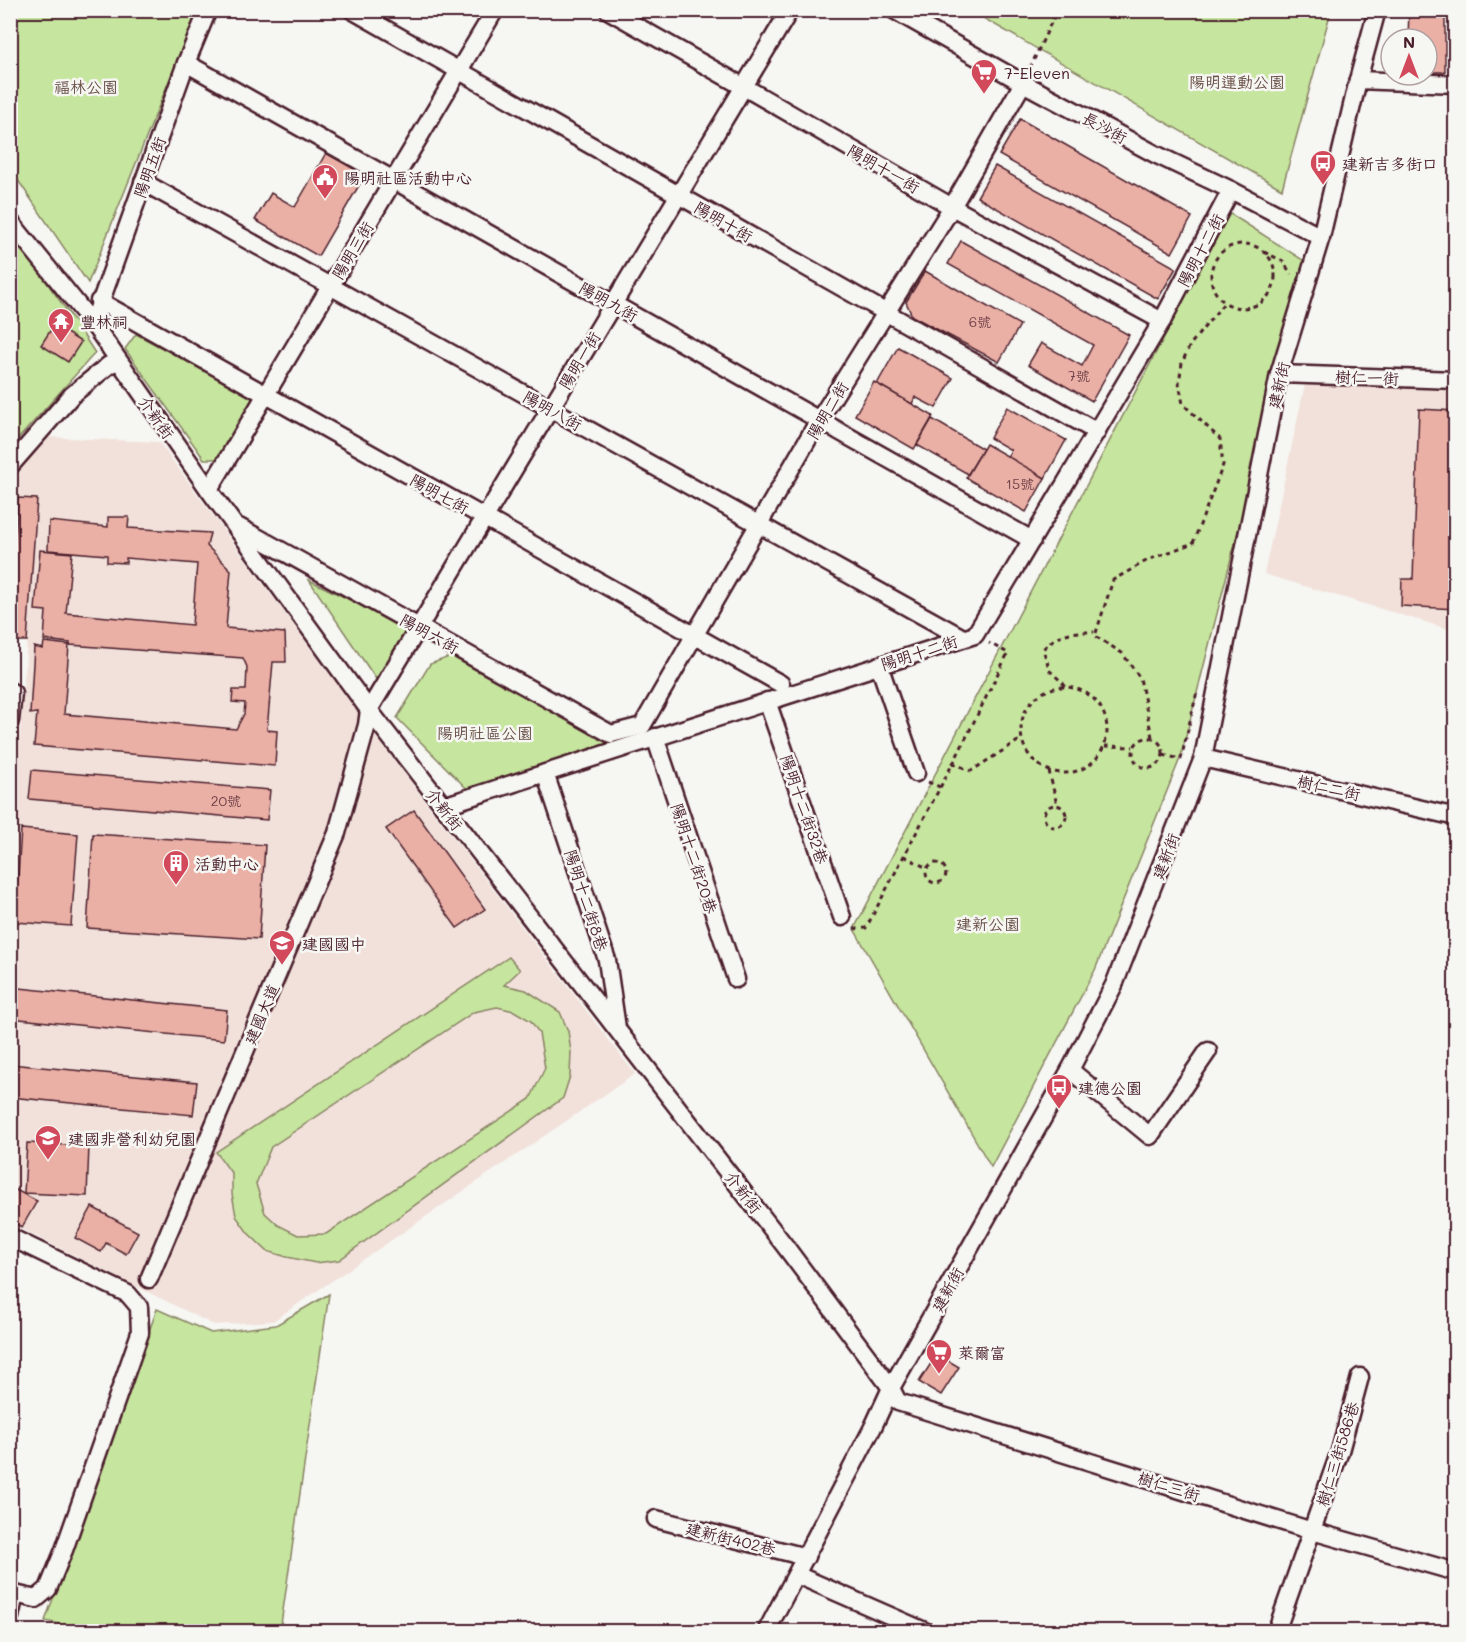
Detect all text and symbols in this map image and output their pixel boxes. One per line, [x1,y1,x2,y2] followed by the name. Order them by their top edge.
[1379,27,1439,87] north arrow
[1403,31,1415,52] text: N
[969,57,999,95] supermarket icon: 7-Eleven
[1004,62,1070,83] place label: 7-Eleven
[1189,71,1285,92] park label: 陽明運動公園
[54,76,118,97] park label: 福林公園
[1079,106,1131,148] street label: 長沙街
[128,133,170,201] street label: 陽明五街
[844,139,924,197] street label: 陽明十一街
[1308,148,1338,186] bus stop icon: 建新吉多街口
[1342,153,1438,174] place label: 建新吉多街口
[310,162,340,200] public building icon: 陽明社區活動中心
[344,167,472,188] place label: 陽明社區活動中心
[691,196,757,246] street label: 陽明十街
[1172,210,1228,290] street label: 陽明十二街
[327,217,377,283] street label: 陽明三街
[576,276,642,326] street label: 陽明九街
[46,306,76,344] temple icon: 豐林祠
[80,311,128,332] place label: 豐林祠
[969,312,991,331] house number: 6號
[554,327,604,393] street label: 陽明一街
[1262,359,1294,411] street label: 建新街
[1335,365,1399,389] street label: 樹仁一街
[1068,366,1090,385] house number: 7號
[802,377,852,443] street label: 陽明二街
[520,385,586,435] street label: 陽明八街
[135,391,179,443] street label: 介新街
[407,468,473,518] street label: 陽明七街
[1006,474,1034,493] house number: 15號
[397,608,463,658] street label: 陽明六街
[878,630,960,674] street label: 陽明十二街
[437,722,533,743] park label: 陽明社區公園
[776,752,834,866] street label: 陽明十二街32巷
[1295,770,1363,804] street label: 樹仁二街
[422,784,468,834] street label: 介新街
[211,791,241,810] house number: 20號
[667,800,723,916] street label: 陽明十二街20巷
[1147,830,1183,882] street label: 建新街
[561,846,613,954] street label: 陽明十二街8巷
[161,848,191,886] building icon: 活動中心
[195,853,259,874] place label: 活動中心
[956,913,1020,934] park label: 建新公園
[267,928,297,966] school or university icon: 建國國中
[302,933,366,954] place label: 建國國中
[239,980,283,1048] street label: 建國大道
[1044,1072,1074,1110] bus stop icon: 建德公園
[1078,1077,1142,1098] place label: 建德公園
[33,1123,63,1161] school or university icon: 建國非營利幼兒園
[68,1128,196,1149] place label: 建國非營利幼兒園
[721,1167,767,1217] street label: 介新街
[926,1263,968,1315] street label: 建新街
[924,1337,954,1375] supermarket icon: 萊爾富
[958,1342,1006,1363] place label: 萊爾富
[1311,1399,1363,1509] street label: 樹仁三街586巷
[1135,1467,1203,1505] street label: 樹仁三街
[684,1517,778,1559] street label: 建新街402巷

